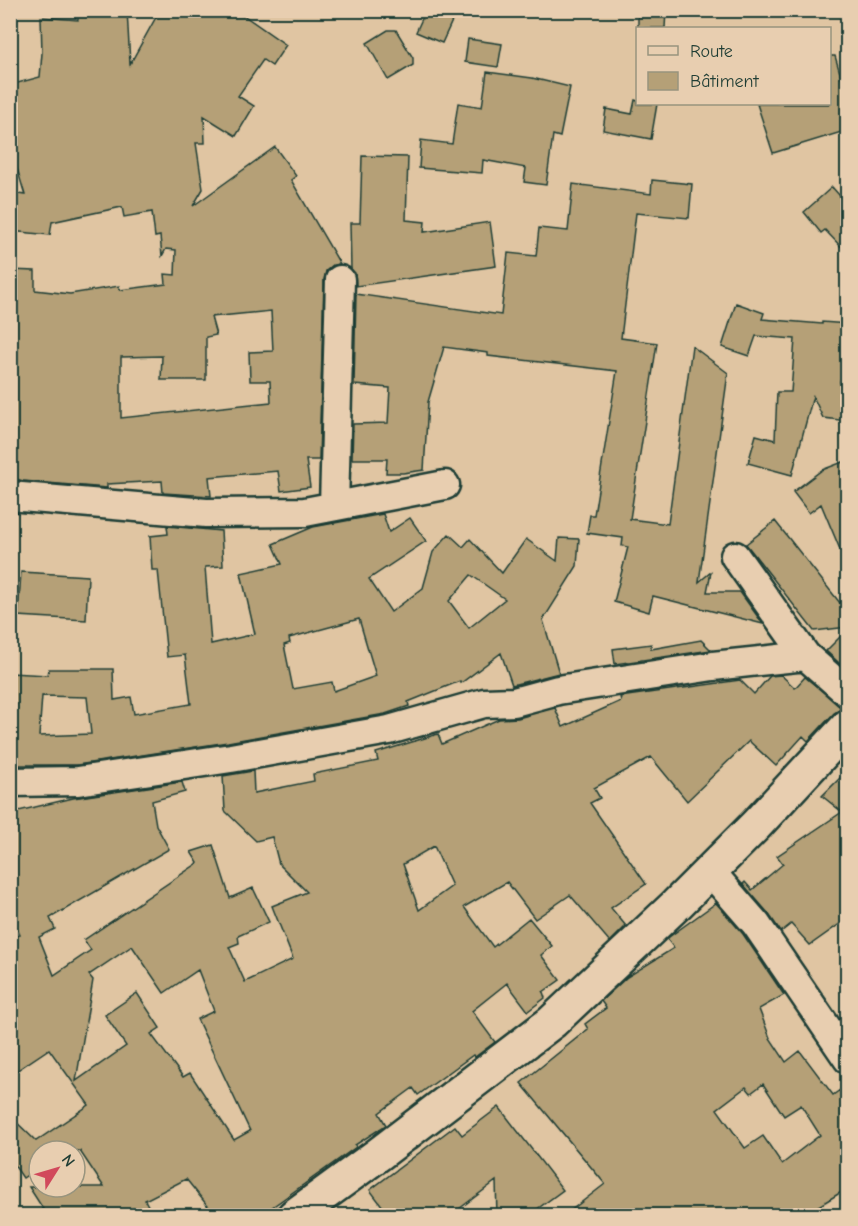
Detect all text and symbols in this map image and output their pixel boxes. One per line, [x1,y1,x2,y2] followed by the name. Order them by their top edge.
[636,27,831,105] legend
[690,41,733,62] text: Route
[690,71,760,92] text: Bâtiment
[27,1139,87,1199] north arrow
[58,1151,79,1170] text: N

